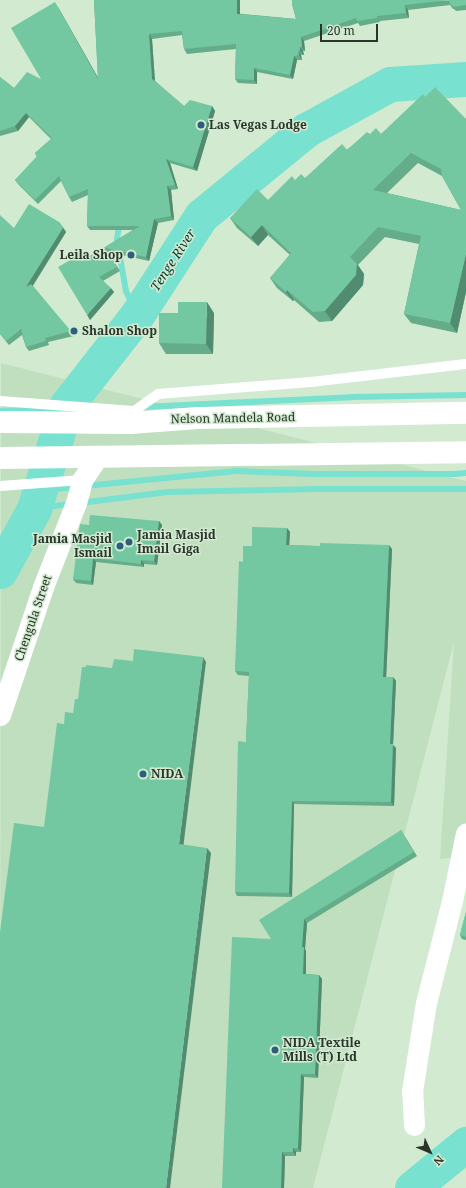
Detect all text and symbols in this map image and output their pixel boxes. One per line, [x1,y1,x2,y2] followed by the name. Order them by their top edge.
[322,16,380,42] scale bar
[327,22,355,39] text: 20 m
[209,118,307,132] place label: Las Vegas Lodge
[196,120,206,130] marker: Las Vegas Lodge
[147,226,199,294] water label: Tenge River
[59,248,123,262] place label: Leila Shop
[126,250,136,260] marker: Leila Shop
[82,324,157,338] place label: Shalon Shop
[69,326,79,336] marker: Shalon Shop
[171,410,295,426] street label: Nelson Mandela Road
[137,528,216,556] place label: Jamia Masjid Imail Giga
[33,532,112,560] place label: Jamia Masjid Ismail
[124,537,134,547] marker: Jamia Masjid Imail Giga
[115,541,125,551] marker: Jamia Masjid Ismail
[11,573,55,663] street label: Chengula Street
[151,767,183,781] place label: NIDA
[138,769,148,779] marker: NIDA
[283,1036,361,1064] place label: NIDA Textile Mills (T) Ltd
[270,1045,280,1055] marker: NIDA Textile Mills (T) Ltd
[410,1132,450,1172] north arrow
[431,1152,447,1169] text: N

